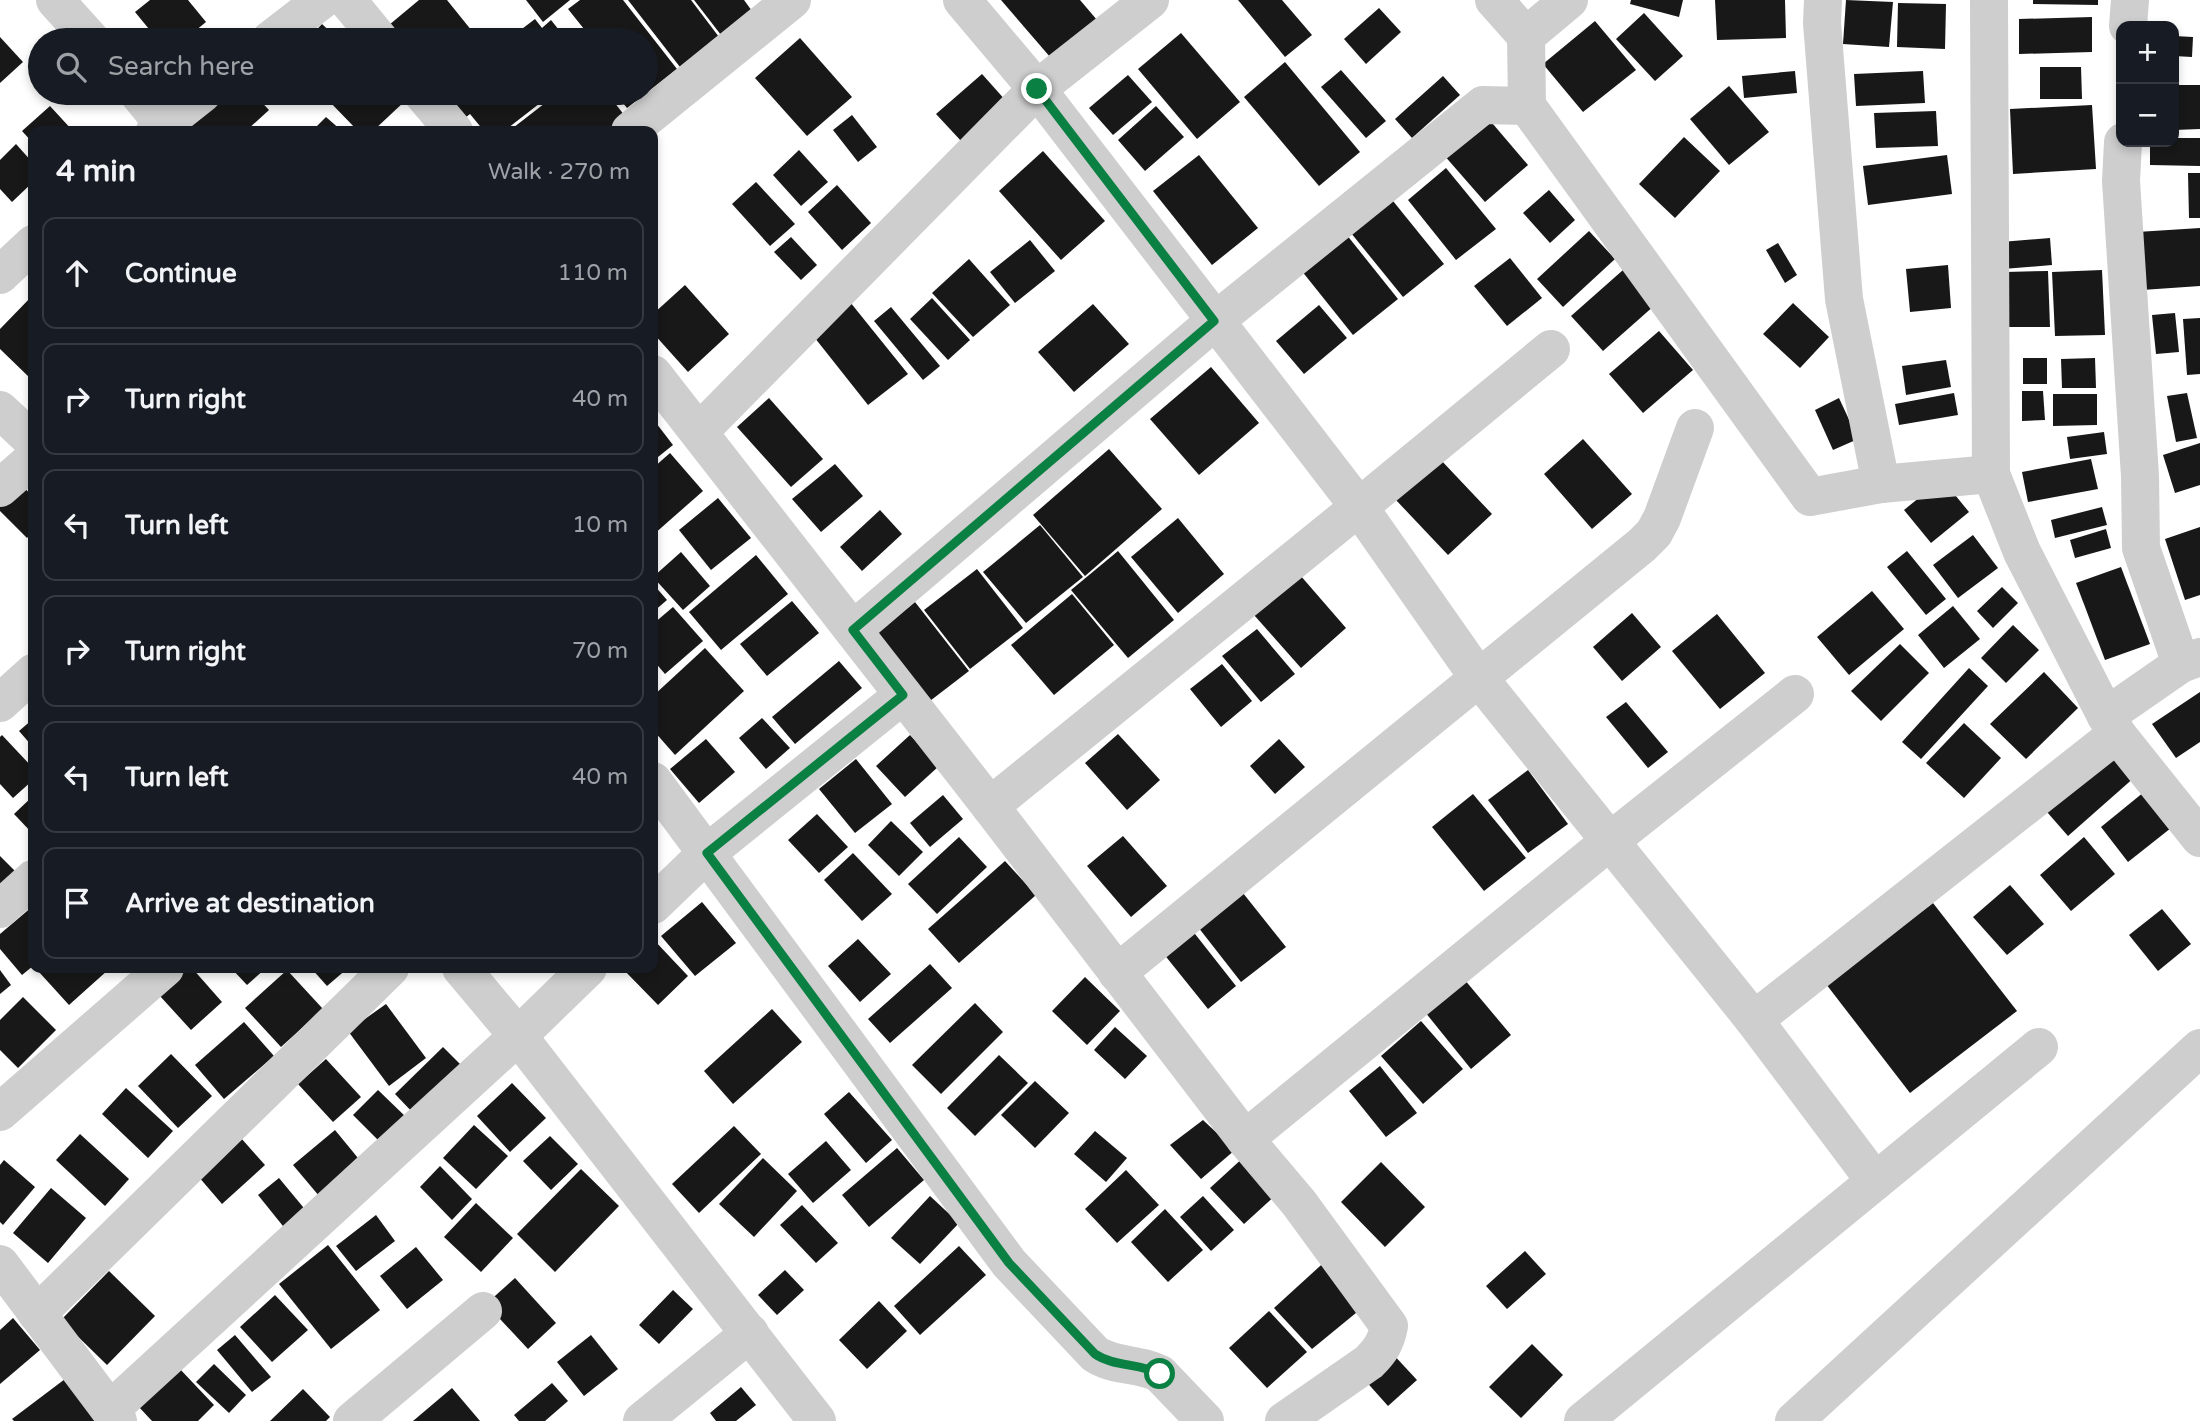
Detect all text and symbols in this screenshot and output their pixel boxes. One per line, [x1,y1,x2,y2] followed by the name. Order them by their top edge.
[2116,21,2179,147] map controls
[2116,21,2179,84] button: +
[28,28,658,105] search box
[52,48,90,86] icon: search
[108,51,254,82] text: Search here
[1021,73,1052,104] route end
[2116,84,2179,147] button: −
[56,153,136,190] text: 4 min
[488,158,630,186] text: Walk · 270 m
[58,254,96,292] icon: ahead
[125,258,237,289] text: Continue
[558,259,628,287] text: 110 m
[58,380,96,418] icon: right
[125,384,246,415] text: Turn right
[572,385,628,413] text: 40 m
[58,506,96,544] icon: left
[125,510,228,541] text: Turn left
[572,511,628,539] text: 10 m
[58,632,96,670] icon: right
[125,636,246,667] text: Turn right
[572,637,628,665] text: 70 m
[58,758,96,796] icon: left
[125,762,228,793] text: Turn left
[572,763,628,791] text: 40 m
[58,884,96,922] icon: arrive
[125,888,375,919] text: Arrive at destination
[1144,1358,1175,1389] route start

